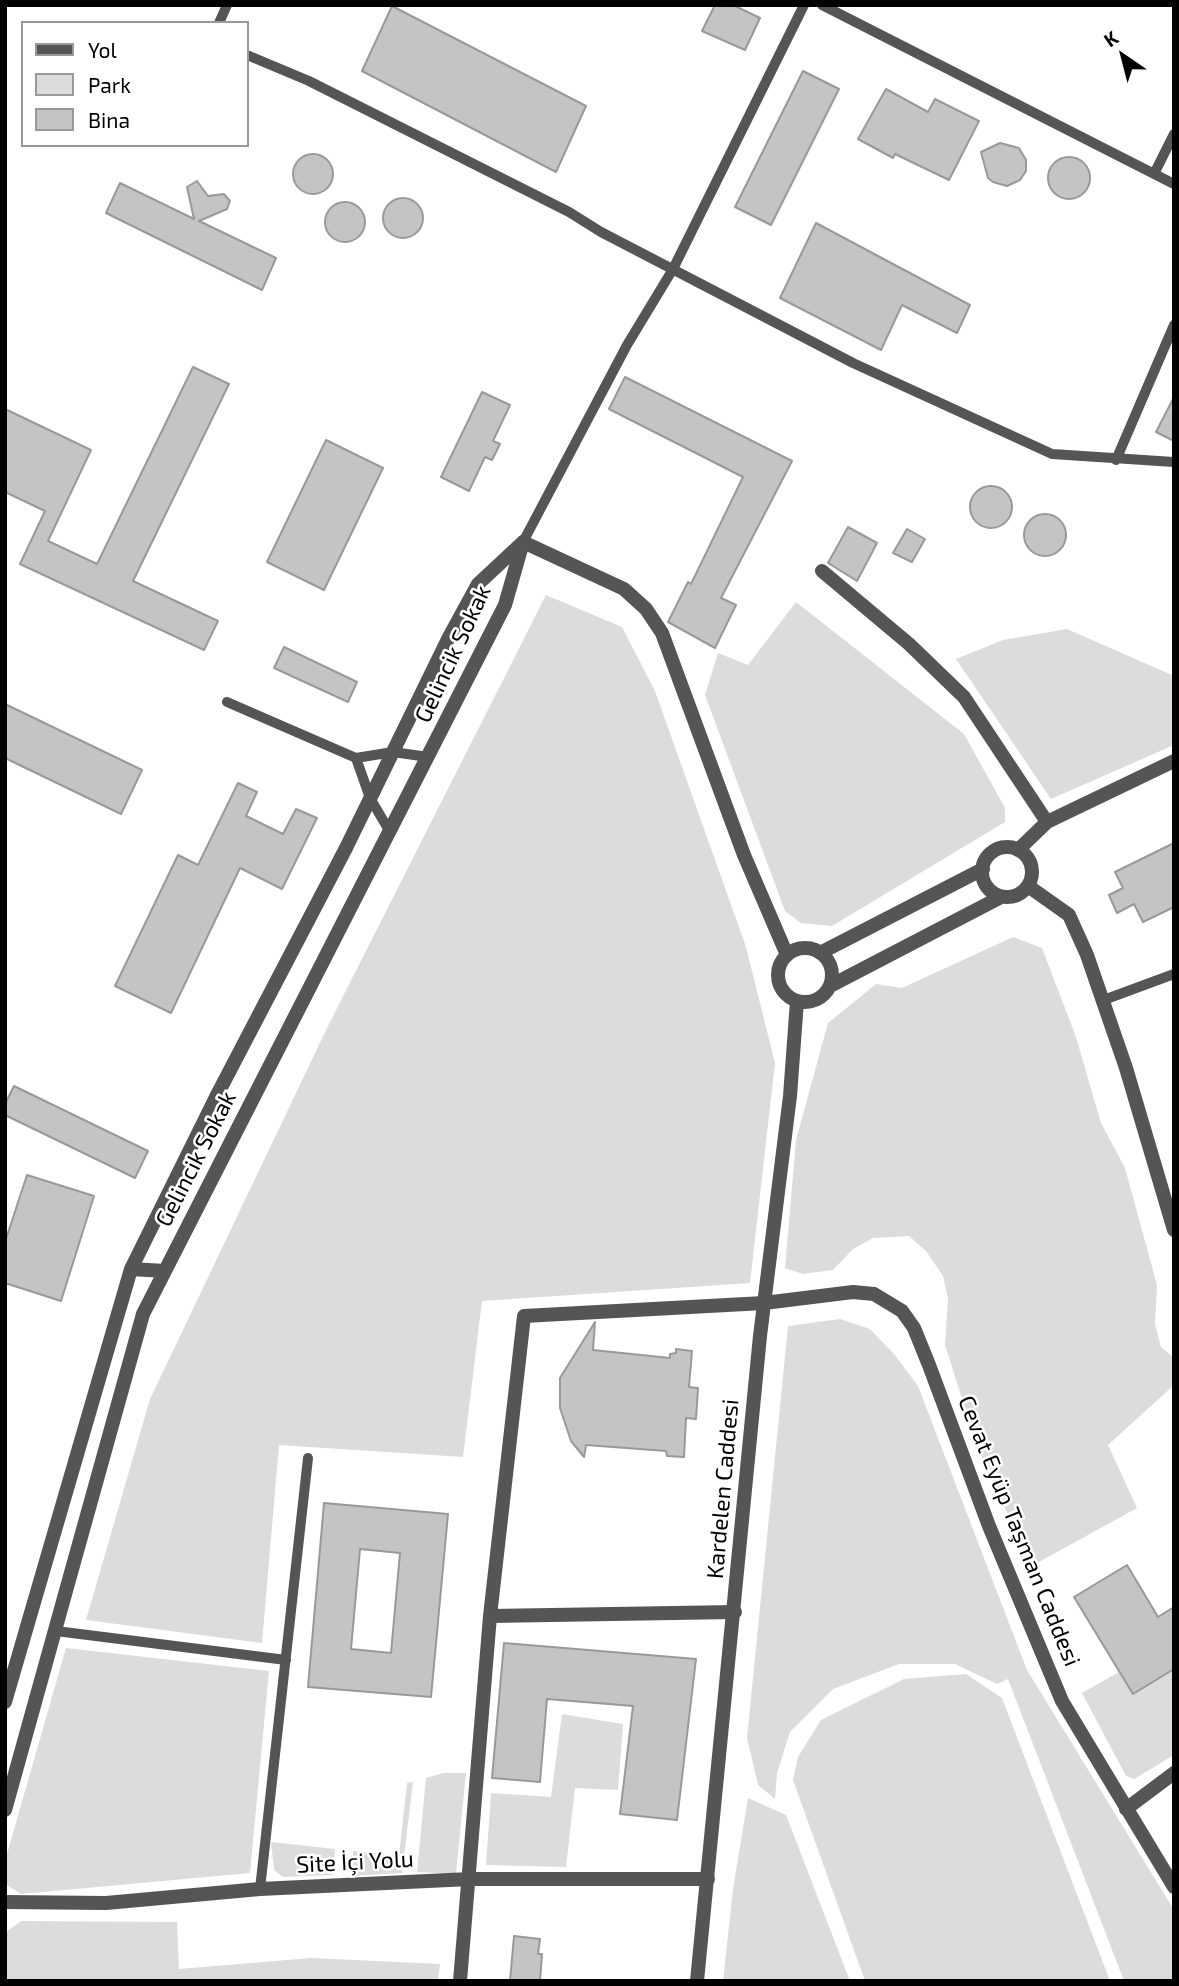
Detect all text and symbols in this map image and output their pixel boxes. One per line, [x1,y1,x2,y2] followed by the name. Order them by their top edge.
[21,21,248,147] legend
[1088,21,1158,91] north arrow
[1099,26,1122,51] text: K
[88,37,117,62] text: Yol
[88,72,131,97] text: Park
[88,107,130,132] text: Bina
[409,581,497,727] street label: Gelincik Sokak
[150,1087,242,1231] street label: Gelincik Sokak
[952,1392,1086,1670] street label: Cevat Eyüp Taşman Caddesi
[701,1398,745,1580] street label: Kardelen Caddesi
[296,1845,414,1879] street label: Site İçi Yolu

